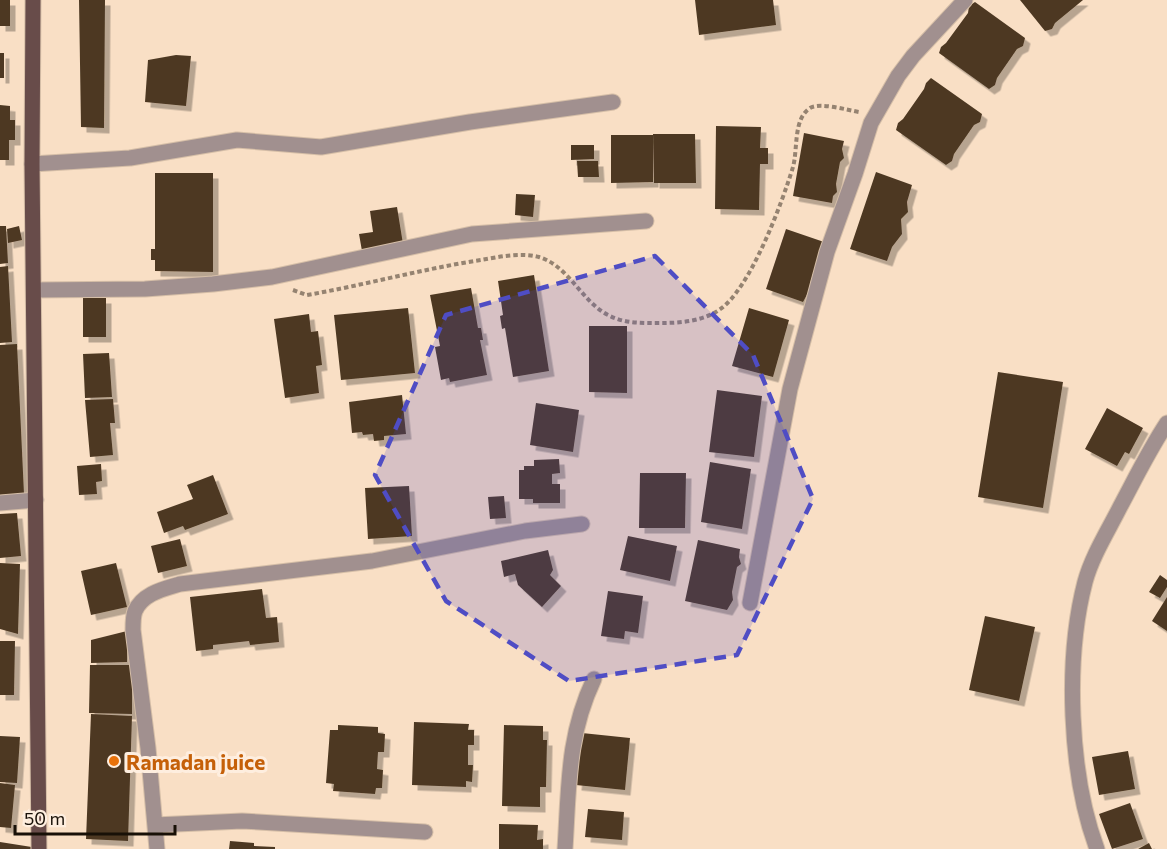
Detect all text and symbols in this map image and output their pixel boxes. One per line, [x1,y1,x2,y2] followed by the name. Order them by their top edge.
[126,749,265,774] place label: Ramadan juice
[107,754,121,768] marker: Ramadan juice
[15,798,176,836] scale bar
[24,807,65,829] text: 50 m

